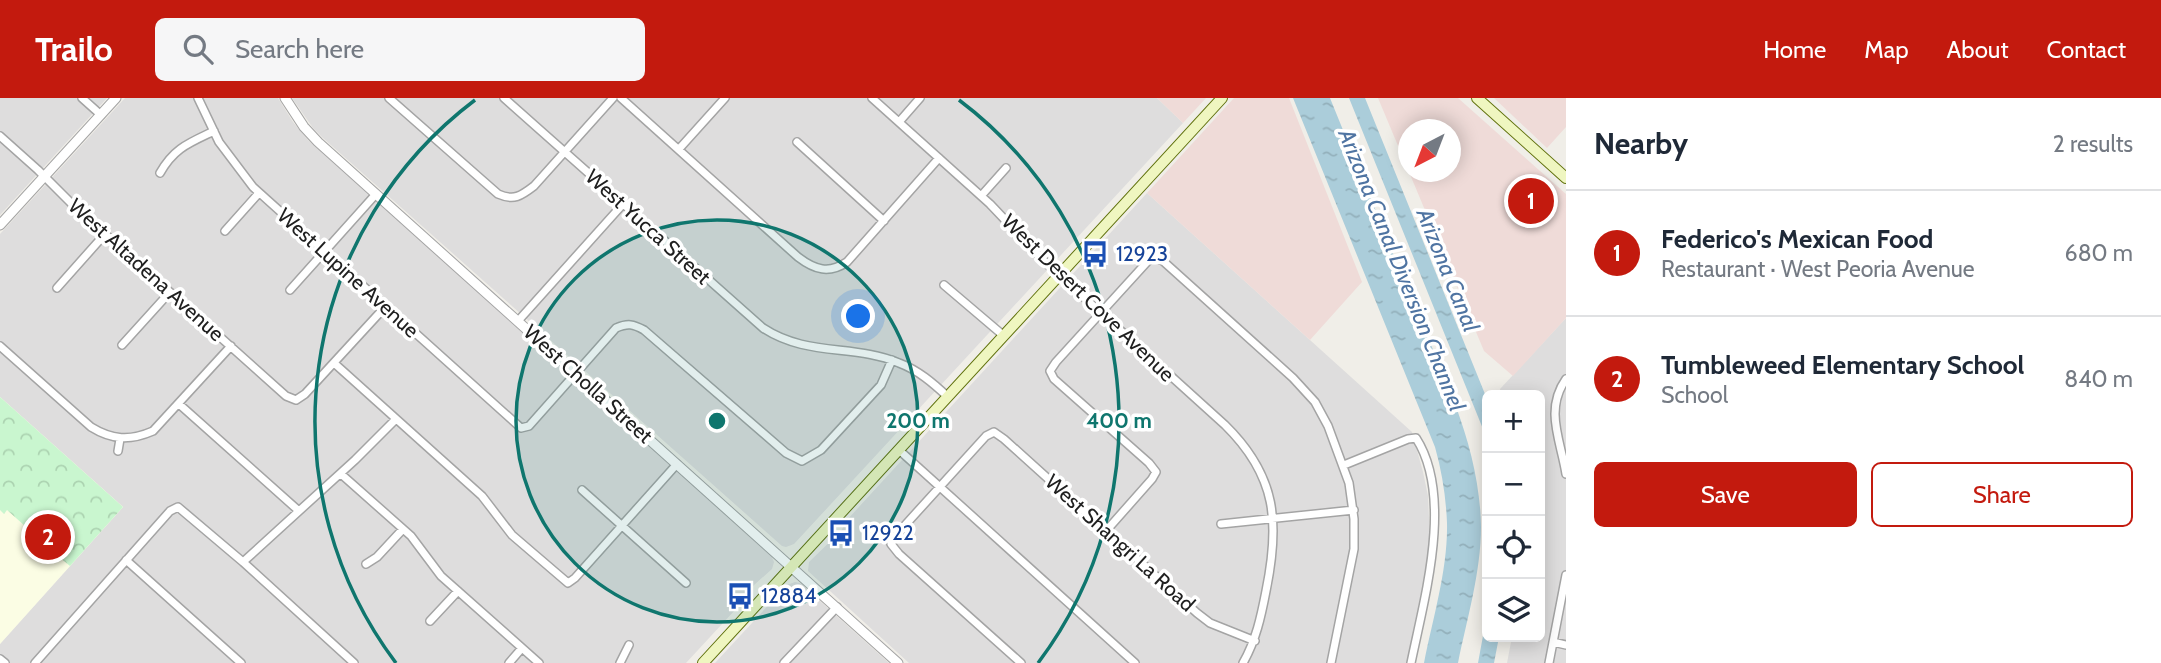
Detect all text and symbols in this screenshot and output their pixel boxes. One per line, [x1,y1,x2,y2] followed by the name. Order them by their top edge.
[155,18,645,81] search box
[35,29,113,69] text: Trailo
[179,30,217,68] icon: search
[235,33,364,65] text: Search here
[1763,35,1826,64] text: Home
[1864,35,1909,64] text: Map
[1947,35,2009,64] text: About
[2047,35,2126,64] text: Contact
[1398,119,1461,182] north arrow
[1333,125,1471,415] water label: Arizona Canal Diversion Channel
[1594,125,1688,162] text: Nearby
[2053,130,2133,158] text: 2 results
[581,164,716,289] street label: West Yucca Street
[1508,175,1554,227] pin: 1
[63,193,229,346] street label: West Altadena Avenue
[272,203,424,343] street label: West Lupine Avenue
[1411,204,1485,336] water label: Arizona Canal
[997,209,1180,387] street label: West Desert Cove Avenue
[1661,223,1933,255] text: Federico's Mexican Food
[1080,239,1110,269] bus stop icon: 12923
[1613,239,1621,267] text: 1
[2065,239,2133,267] text: 680 m
[1116,241,1168,266] place label: 12923
[1661,255,1975,283] text: Restaurant · West Peoria Avenue
[841,299,875,333] your location
[519,319,658,448] street label: West Cholla Street
[1661,349,2024,381] text: Tumbleweed Elementary School
[1611,365,1623,393] text: 2
[2064,365,2133,393] text: 840 m
[1661,381,1728,409] text: School
[1482,390,1545,642] map controls
[1482,390,1545,453] button: +
[886,408,950,433] text: 200 m
[1086,408,1152,433] text: 400 m
[705,409,729,433] centre of rings
[1482,453,1545,516] button: −
[1594,462,1857,527] button: Save
[1871,462,2133,527] button: Share
[1040,469,1200,616] street label: West Shangri La Road
[25,511,71,563] pin: 2
[1482,516,1545,579] button: locate
[826,518,856,548] bus stop icon: 12922
[862,520,914,545] place label: 12922
[1482,579,1545,642] button: layers
[725,581,755,611] bus stop icon: 12884
[761,583,816,608] place label: 12884

